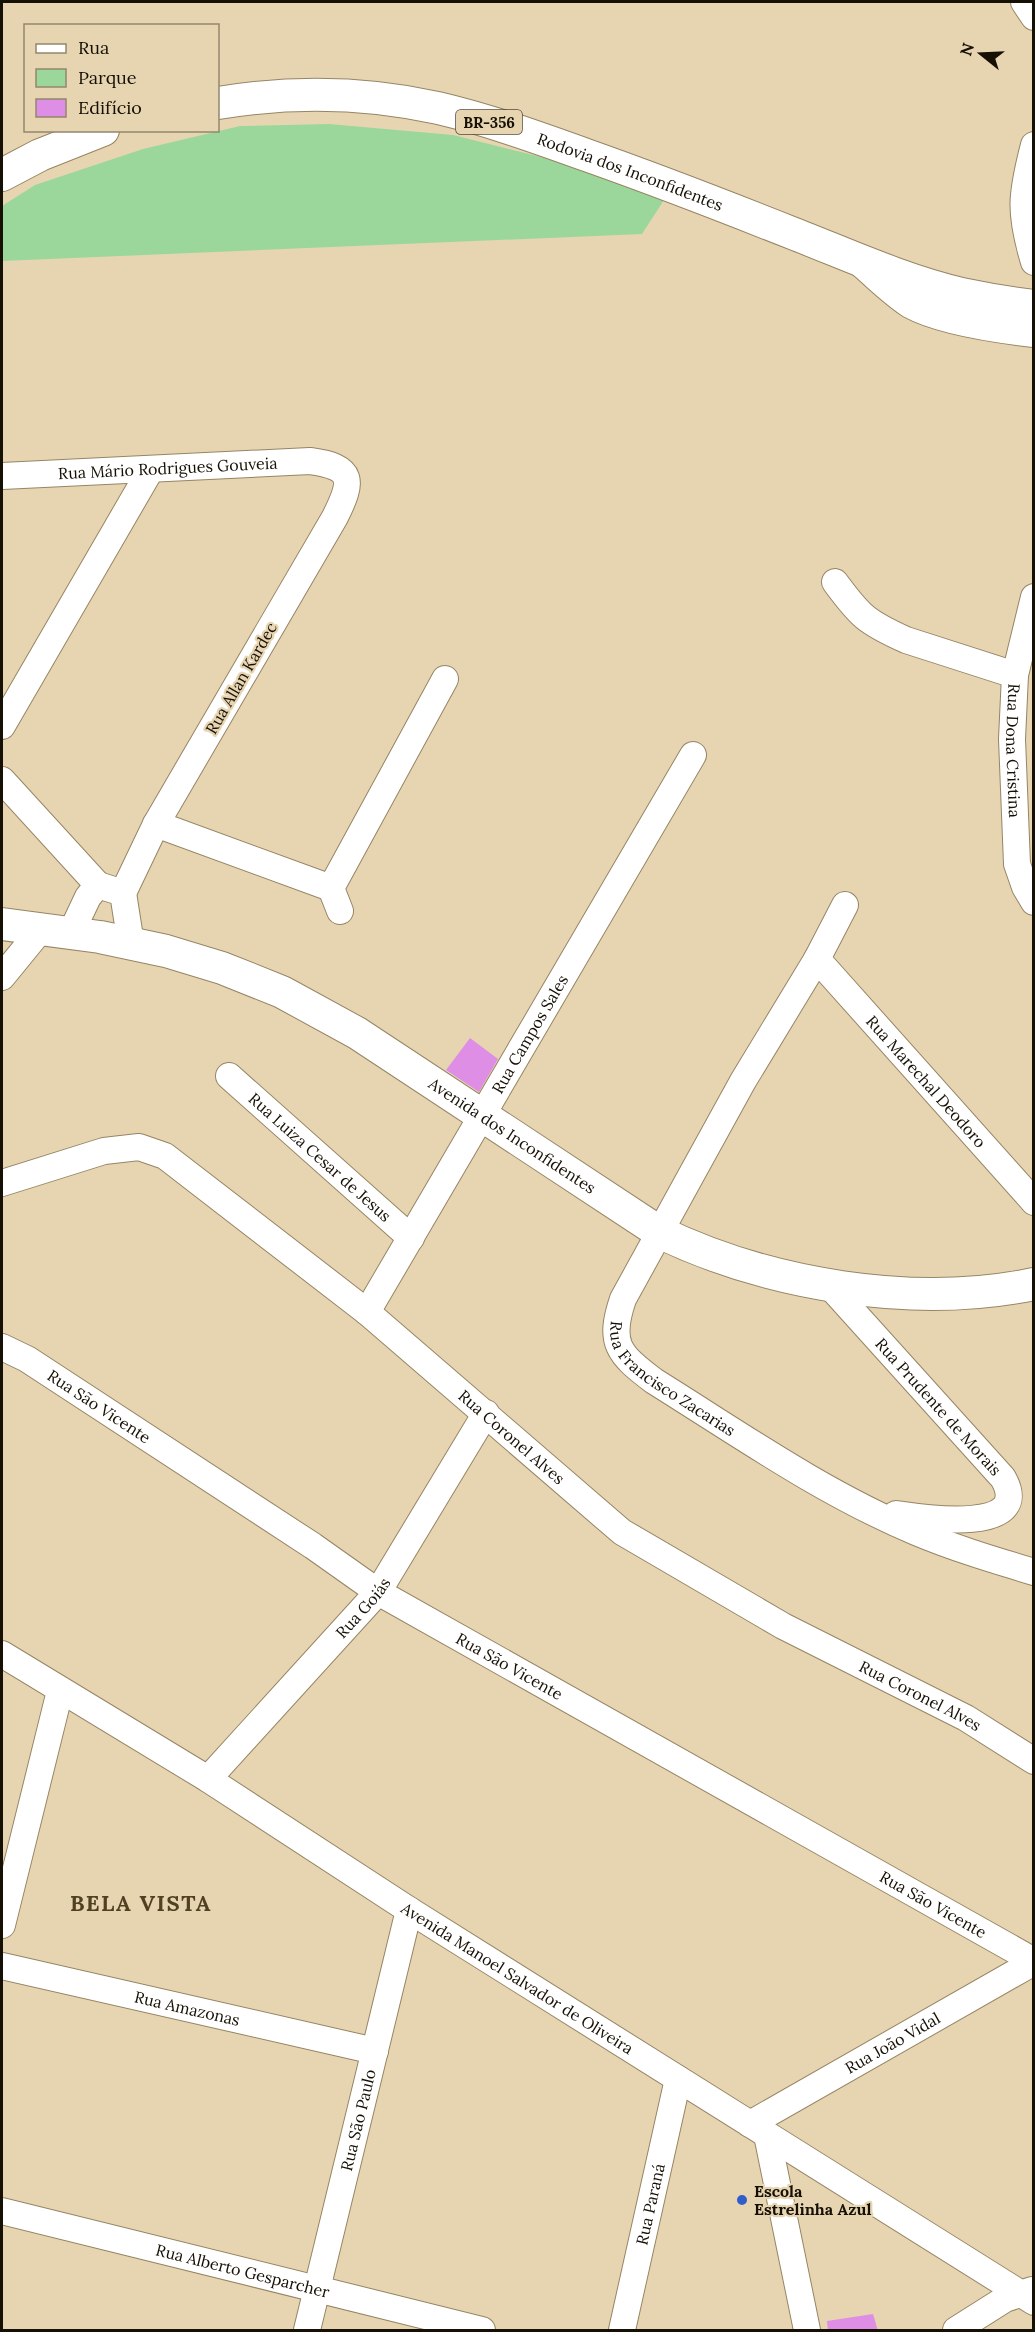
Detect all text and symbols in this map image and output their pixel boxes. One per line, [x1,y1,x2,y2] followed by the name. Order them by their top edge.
[24,24,219,132] legend
[951,24,1011,84] north arrow
[78,36,109,59] text: Rua
[955,40,978,58] text: N
[78,66,137,89] text: Parque
[78,96,142,119] text: Edifício
[456,110,522,134] road number: BR-356
[535,128,726,215] street label: Rodovia dos Inconfidentes
[58,453,278,483] street label: Rua Mário Rodrigues Gouveia
[201,619,281,737] street label: Rua Allan Kardec
[1002,683,1025,818] street label: Rua Dona Cristina
[487,971,572,1097] street label: Rua Campos Sales
[862,1011,990,1152] street label: Rua Marechal Deodoro
[424,1073,600,1198] street label: Avenida dos Inconfidentes
[245,1088,396,1226] street label: Rua Luiza Cesar de Jesus
[606,1320,739,1440] street label: Rua Francisco Zacarias
[871,1333,1006,1480] street label: Rua Prudente de Morais
[44,1365,155,1447] street label: Rua São Vicente
[454,1385,569,1488] street label: Rua Coronel Alves
[331,1574,394,1642] street label: Rua Goiás
[453,1628,567,1704] street label: Rua São Vicente
[856,1656,985,1735] street label: Rua Coronel Alves
[876,1866,990,1942] street label: Rua São Vicente
[70,1889,212,1917] district label: BELA VISTA
[397,1897,637,2058] street label: Avenida Manoel Salvador de Oliveira
[133,1987,242,2030] street label: Rua Amazonas
[841,2008,944,2078] street label: Rua João Vidal
[336,2067,380,2173] street label: Rua São Paulo
[631,2161,669,2247] street label: Rua Paraná
[754,2181,871,2219] place label: Escola Estrelinha Azul
[735,2193,749,2207] marker: Escola Estrelinha Azul
[154,2240,332,2302] street label: Rua Alberto Gesparcher

